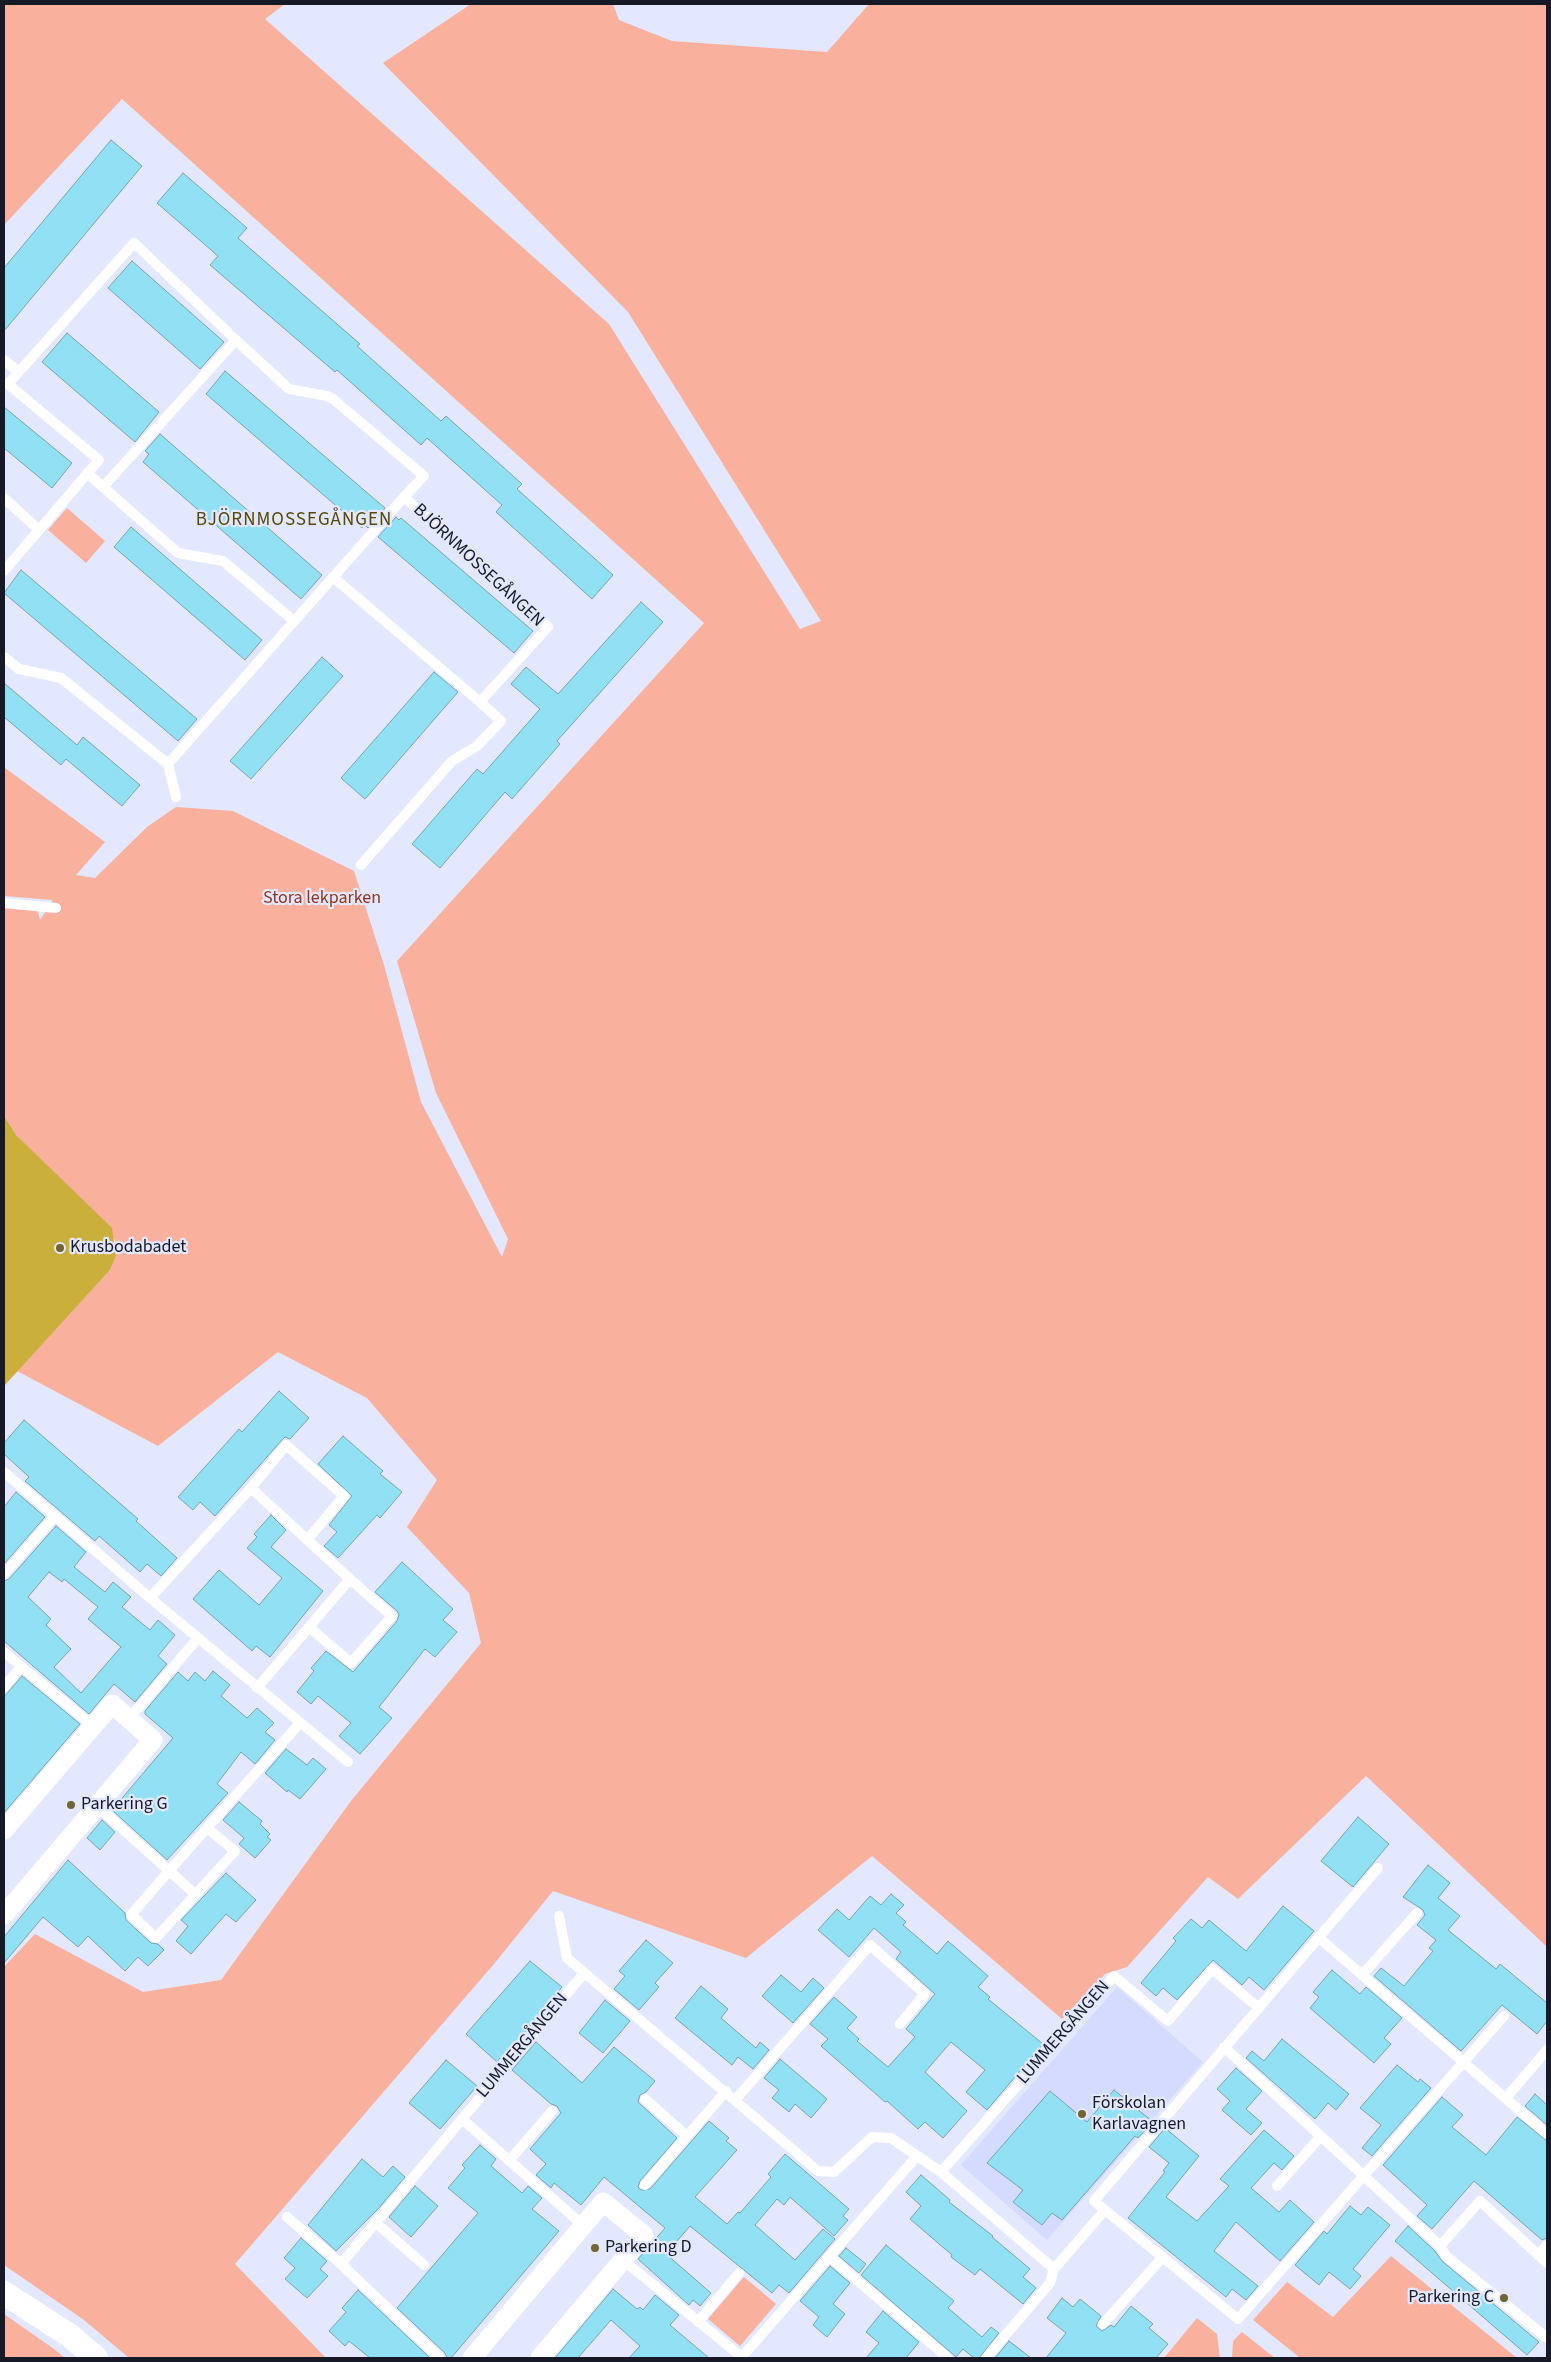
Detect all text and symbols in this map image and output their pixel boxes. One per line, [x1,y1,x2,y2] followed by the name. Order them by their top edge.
[408,500,548,632] street label: BJÖRNMOSSEGÅNGEN
[194,510,394,532] district label: BJÖRNMOSSEGÅNGEN
[263,888,381,910] park label: Stora lekparken
[70,1237,186,1259] place label: Krusbodabadet
[54,1242,66,1254] marker: Krusbodabadet
[81,1794,168,1816] place label: Parkering G
[65,1799,77,1811] marker: Parkering G
[1013,1977,1115,2089] street label: LUMMERGÅNGEN
[473,1989,573,2103] street label: LUMMERGÅNGEN
[1092,2093,1186,2136] place label: Förskolan Karlavagnen
[1076,2108,1088,2120] marker: Förskolan Karlavagnen
[605,2237,692,2259] place label: Parkering D
[589,2242,601,2254] marker: Parkering D
[1408,2287,1494,2309] place label: Parkering C
[1498,2292,1510,2304] marker: Parkering C

